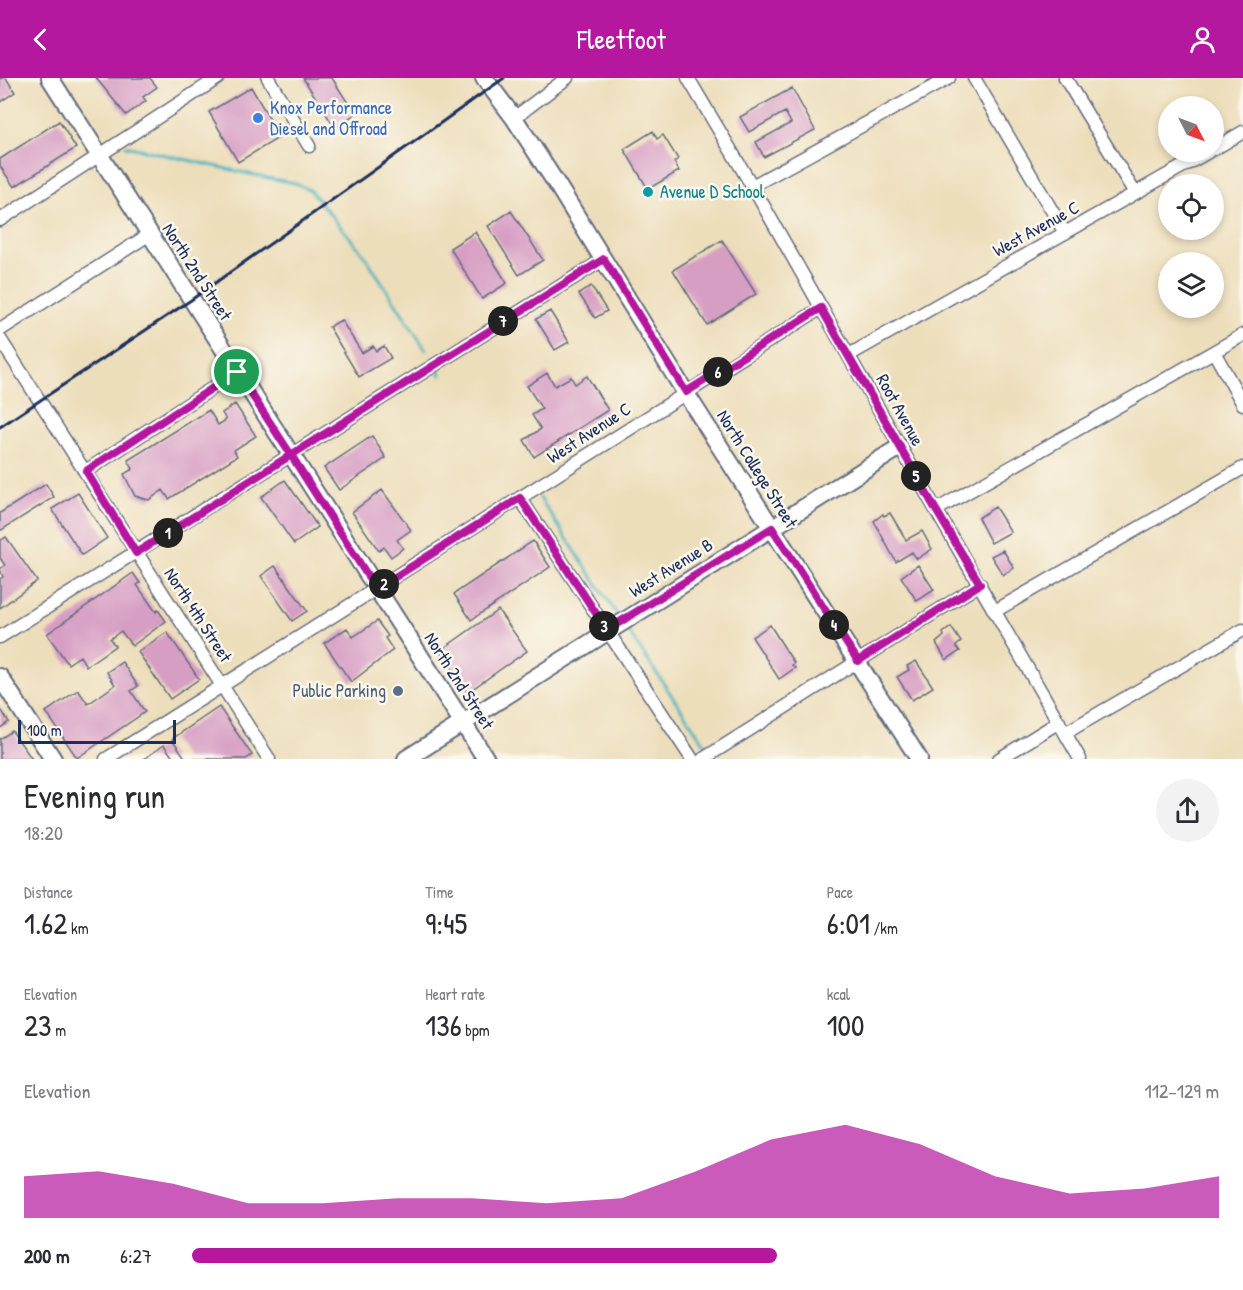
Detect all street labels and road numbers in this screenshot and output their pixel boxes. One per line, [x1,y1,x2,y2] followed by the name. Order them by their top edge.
[988,194,1084,263] street label: West Avenue C
[157,218,239,326] street label: North 2nd Street
[870,369,930,450] street label: Root Avenue
[542,396,636,469] street label: West Avenue C
[711,405,804,533] street label: North College Street
[624,532,717,603] street label: West Avenue B
[158,563,239,668] street label: North 4th Street
[419,627,501,735] street label: North 2nd Street

